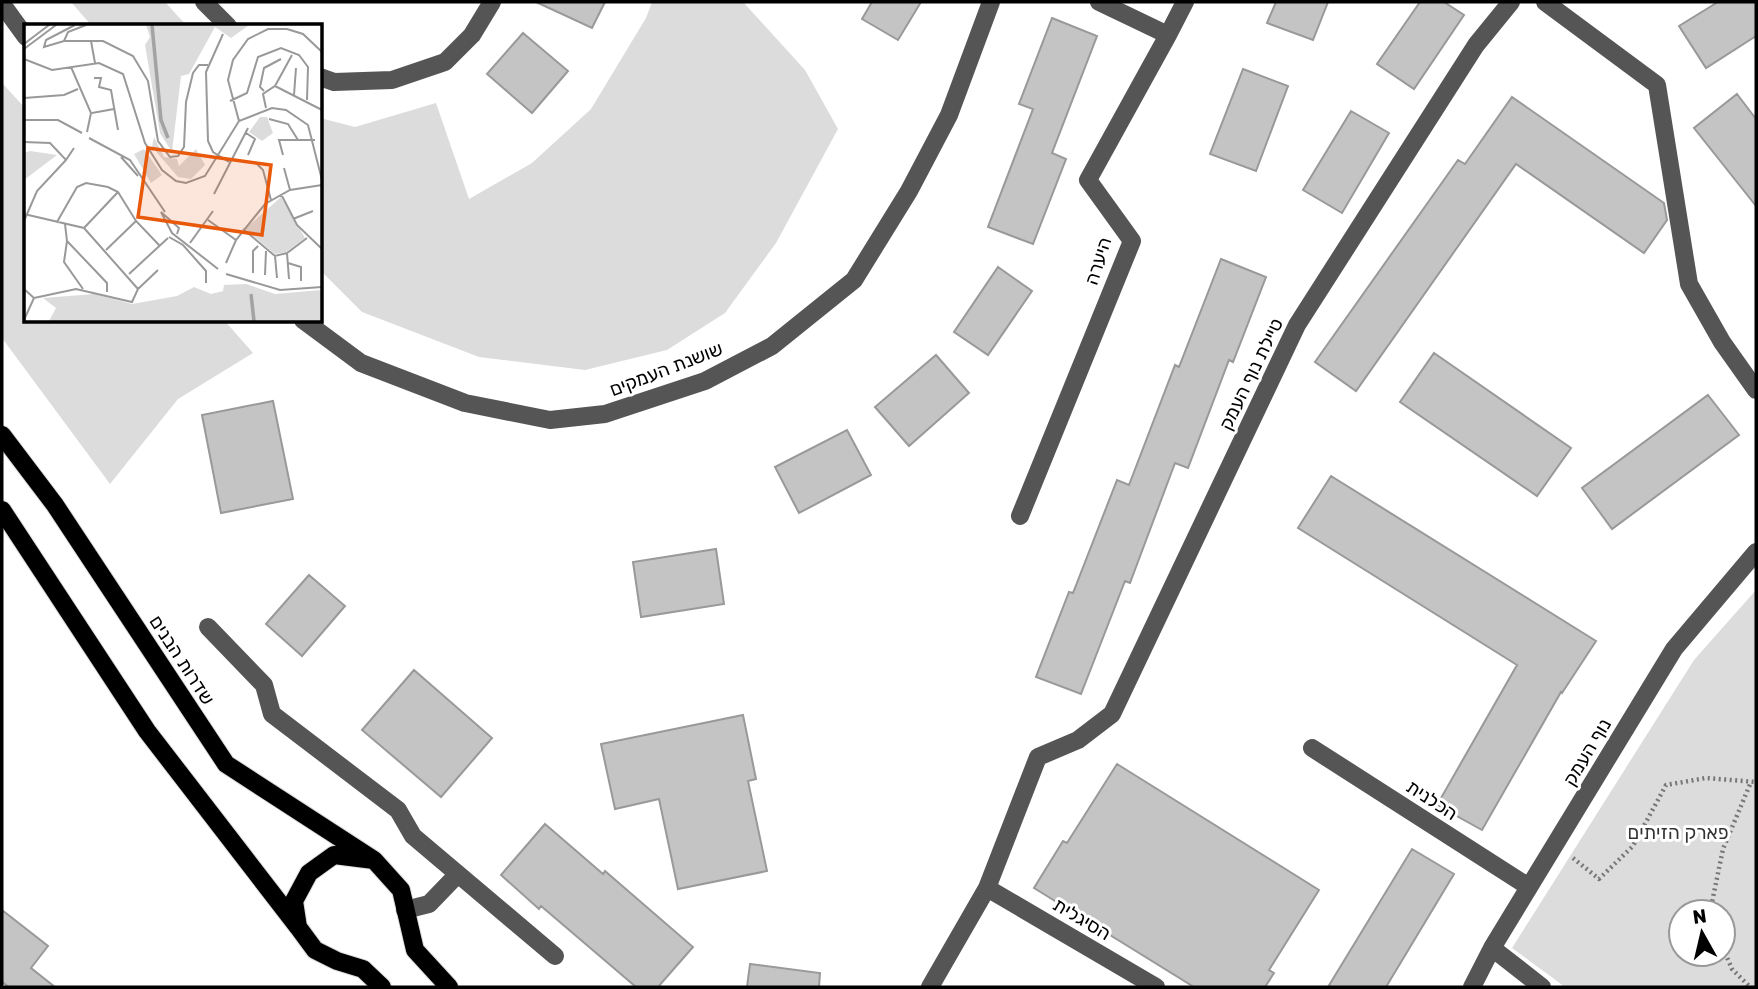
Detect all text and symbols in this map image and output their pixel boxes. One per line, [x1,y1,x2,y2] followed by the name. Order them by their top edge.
[24,24,322,322] inset map
[1080,234,1116,288] street label: היערה
[1214,314,1288,434] street label: טיילת נוף העמק
[606,337,726,401] street label: שושנת העמקים
[145,611,219,709] street label: שדרות הבנים
[1558,714,1616,790] street label: נוף העמק
[1402,775,1462,825] street label: הכלנית
[1627,821,1729,844] park label: פארק הזיתים
[1049,893,1115,945] street label: הסיגלית
[1667,898,1737,968] north arrow
[1691,904,1708,929] text: N

